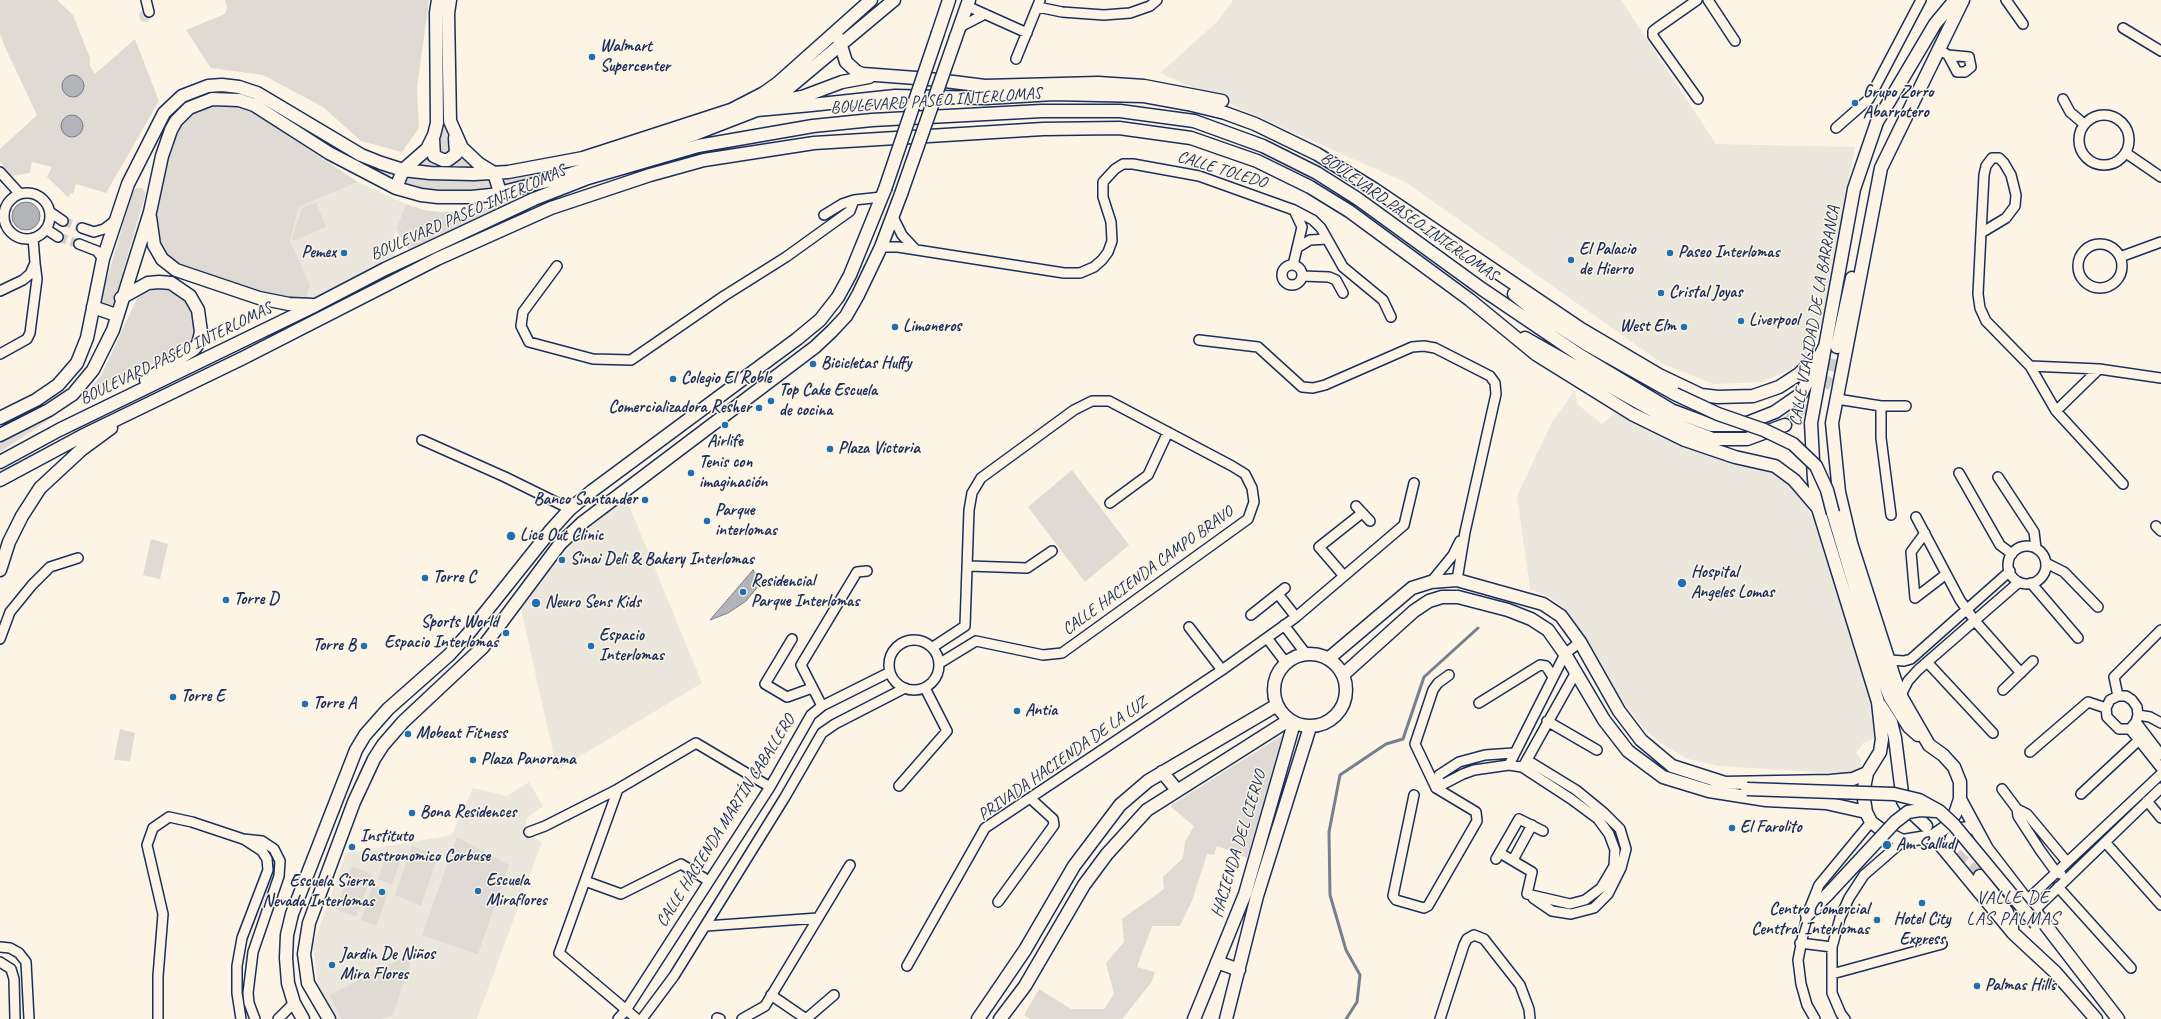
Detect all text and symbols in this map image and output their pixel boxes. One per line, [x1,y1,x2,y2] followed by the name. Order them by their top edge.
[600,37,670,77] place label: Walmart Supercenter
[587,52,597,62] marker: Walmart Supercenter
[830,83,1042,119] street label: BOULEVARD PASEO INTERLOMAS
[1863,83,1933,123] place label: Grupo Zorro Abarrotero
[1850,98,1860,108] marker: Grupo Zorro Abarrotero
[1175,147,1269,193] street label: CALLE TOLEDO
[1317,148,1501,286] street label: BOULEVARD PASEO INTERLOMAS
[367,161,569,265] street label: BOULEVARD PASEO INTERLOMAS
[1786,204,1844,428] street label: CALLE VIALIDAD DE LA BARRANCA
[1579,240,1636,280] place label: El Palacio de Hierro
[302,243,336,263] place label: Pemex
[1678,243,1779,263] place label: Paseo Interlomas
[339,248,349,258] marker: Pemex
[1665,248,1675,258] marker: Paseo Interlomas
[1566,255,1576,265] marker: El Palacio de Hierro
[1669,283,1742,303] place label: Cristal Joyas
[1656,288,1666,298] marker: Cristal Joyas
[76,298,276,410] street label: BOULEVARD PASEO INTERLOMAS
[1749,311,1799,331] place label: Liverpool
[1736,316,1746,326] marker: Liverpool
[903,317,961,337] place label: Limoneros
[1620,317,1676,337] place label: West Elm
[890,322,900,332] marker: Limoneros
[1679,322,1689,332] marker: West Elm
[821,354,911,374] place label: Bicicletas Huffy
[808,359,818,369] marker: Bicicletas Huffy
[681,369,771,389] place label: Colegio El Roble
[668,374,678,384] marker: Colegio El Roble
[779,381,877,421] place label: Top Cake Escuela de cocina
[766,396,776,406] marker: Top Cake Escuela de cocina
[608,398,751,418] place label: Comercializadora Resher
[754,403,764,413] marker: Comercializadora Resher
[720,420,730,430] marker: Airlife
[707,432,743,452] place label: Airlife
[838,439,920,459] place label: Plaza Victoria
[825,444,835,454] marker: Plaza Victoria
[699,453,767,493] place label: Tenis con imaginación
[686,468,696,478] marker: Tenis con imaginación
[534,490,637,510] place label: Banco Santander
[640,495,650,505] marker: Banco Santander
[715,501,777,541] place label: Parque interlomas
[1059,502,1237,640] street label: CALLE HACIENDA CAMPO BRAVO
[702,516,712,526] marker: Parque interlomas
[520,526,604,546] place label: Lice Out Clinic
[505,530,517,542] marker: Lice Out Clinic
[570,550,754,570] place label: Sinai Deli & Bakery Interlomas
[557,555,567,565] marker: Sinai Deli & Bakery Interlomas
[1691,563,1774,603] place label: Hospital Angeles Lomas
[433,568,476,588] place label: Torre C
[751,572,859,612] place label: Residencial Parque Interlomas
[420,573,430,583] marker: Torre C
[1676,577,1688,589] marker: Hospital Angeles Lomas
[738,587,748,597] marker: Residencial Parque Interlomas
[234,590,278,610] place label: Torre D
[545,593,641,613] place label: Neuro Sens Kids
[221,595,231,605] marker: Torre D
[530,597,542,609] marker: Neuro Sens Kids
[384,613,498,653] place label: Sports World Espacio Interlomas
[599,626,664,666] place label: Espacio Interlomas
[501,628,511,638] marker: Sports World Espacio Interlomas
[313,636,356,656] place label: Torre B
[359,641,369,651] marker: Torre B
[586,641,596,651] marker: Espacio Interlomas
[181,687,225,707] place label: Torre E
[168,692,178,702] marker: Torre E
[974,693,1152,825] street label: PRIVADA HACIENDA DE LA LUZ
[313,694,356,714] place label: Torre A
[300,699,310,709] marker: Torre A
[1025,701,1057,721] place label: Antia
[1012,706,1022,716] marker: Antia
[652,711,800,931] street label: CALLE HACIENDA MARTÍN CABALLERO
[416,724,507,744] place label: Mobeat Fitness
[403,729,413,739] marker: Mobeat Fitness
[481,750,575,770] place label: Plaza Panorama
[468,755,478,765] marker: Plaza Panorama
[1207,768,1271,920] street label: HACIENDA DEL CIERVO
[420,803,516,823] place label: Bona Residences
[407,808,417,818] marker: Bona Residences
[1740,818,1802,838] place label: El Farolito
[1727,823,1737,833] marker: El Farolito
[360,827,490,867] place label: Instituto Gastronomico Corbuse
[1896,835,1953,855] place label: Am Sallud
[1881,839,1893,851] marker: Am Sallud
[347,842,357,852] marker: Instituto Gastronomico Corbuse
[486,871,547,911] place label: Escuela Miraflores
[262,872,374,912] place label: Escuela Sierra Nevada Interlomas
[473,886,483,896] marker: Escuela Miraflores
[377,887,387,897] marker: Escuela Sierra Nevada Interlomas
[1966,887,2060,930] district label: VALLE DE LAS PALMAS
[1917,898,1927,908] marker: Hotel City Express
[1751,900,1869,940] place label: Centro Comercial Centtral Interlomas
[1893,910,1951,950] place label: Hotel City Express
[1872,915,1882,925] marker: Centro Comercial Centtral Interlomas
[340,945,435,985] place label: Jardin De Niños Mira Flores
[327,960,337,970] marker: Jardin De Niños Mira Flores
[1985,976,2056,996] place label: Palmas Hills
[1972,981,1982,991] marker: Palmas Hills

